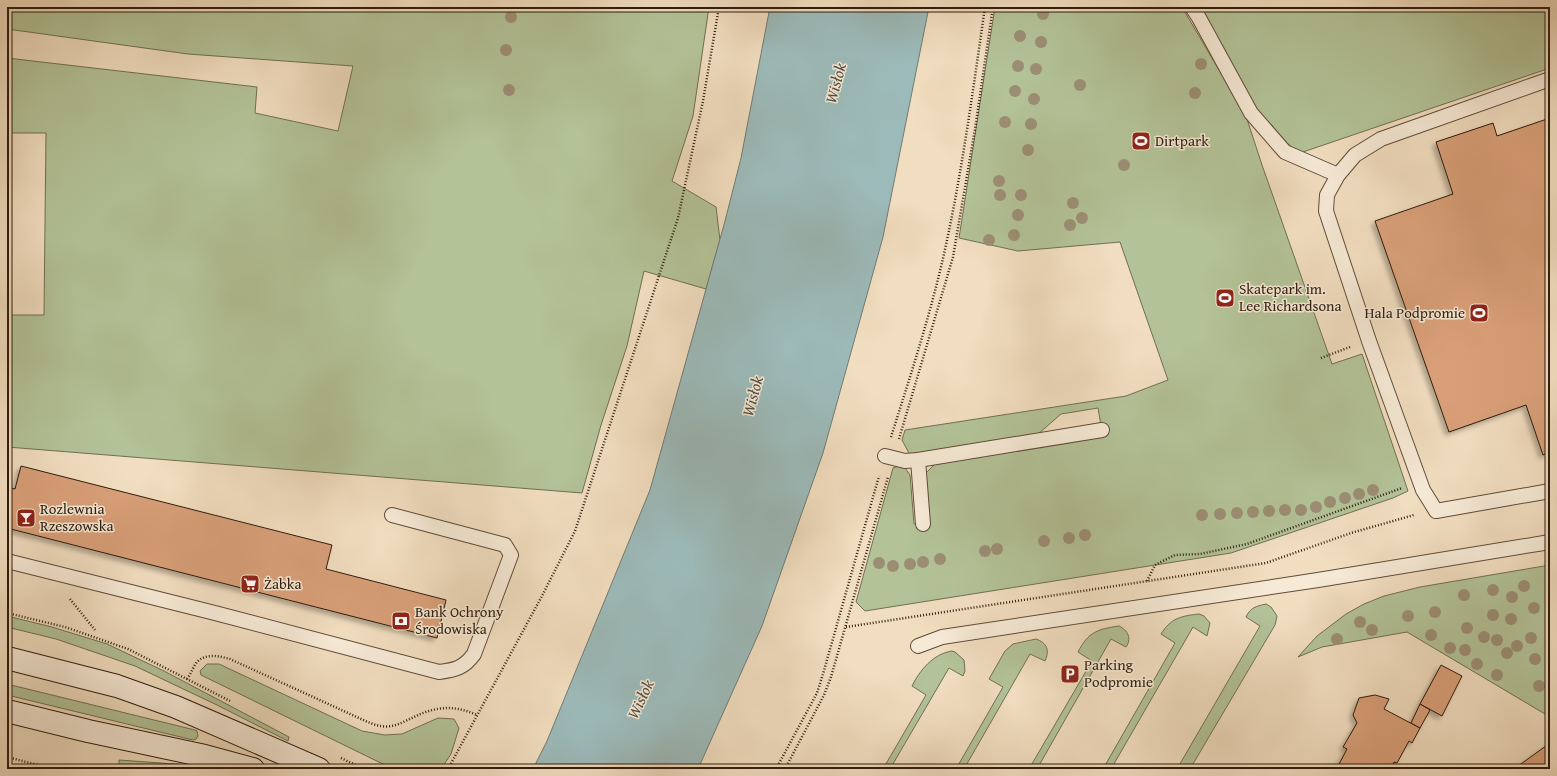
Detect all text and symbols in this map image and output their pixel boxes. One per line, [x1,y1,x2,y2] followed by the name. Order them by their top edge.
[818,60,852,106] water label: Wisłok
[1130,130,1152,152] sports icon: Dirtpark
[1155,130,1209,151] place label: Dirtpark
[1239,278,1342,316] place label: Skatepark im. Lee Richardsona
[1214,287,1236,309] sports icon: Skatepark im. Lee Richardsona
[1364,302,1465,323] place label: Hala Podpromie
[1468,302,1490,324] sports icon: Hala Podpromie
[735,373,769,419] water label: Wisłok
[40,498,114,536] place label: Rozlewnia Rzeszowska
[15,507,37,529] bar icon: Rozlewnia Rzeszowska
[239,573,261,595] supermarket icon: Żabka
[264,573,302,594] place label: Żabka
[415,601,504,639] place label: Bank Ochrony Środowiska
[390,610,412,632] bank icon: Bank Ochrony Środowiska
[1084,654,1153,692] place label: Parking Podpromie
[1059,663,1081,685] parking icon: Parking Podpromie
[621,675,660,722] water label: Wisłok

